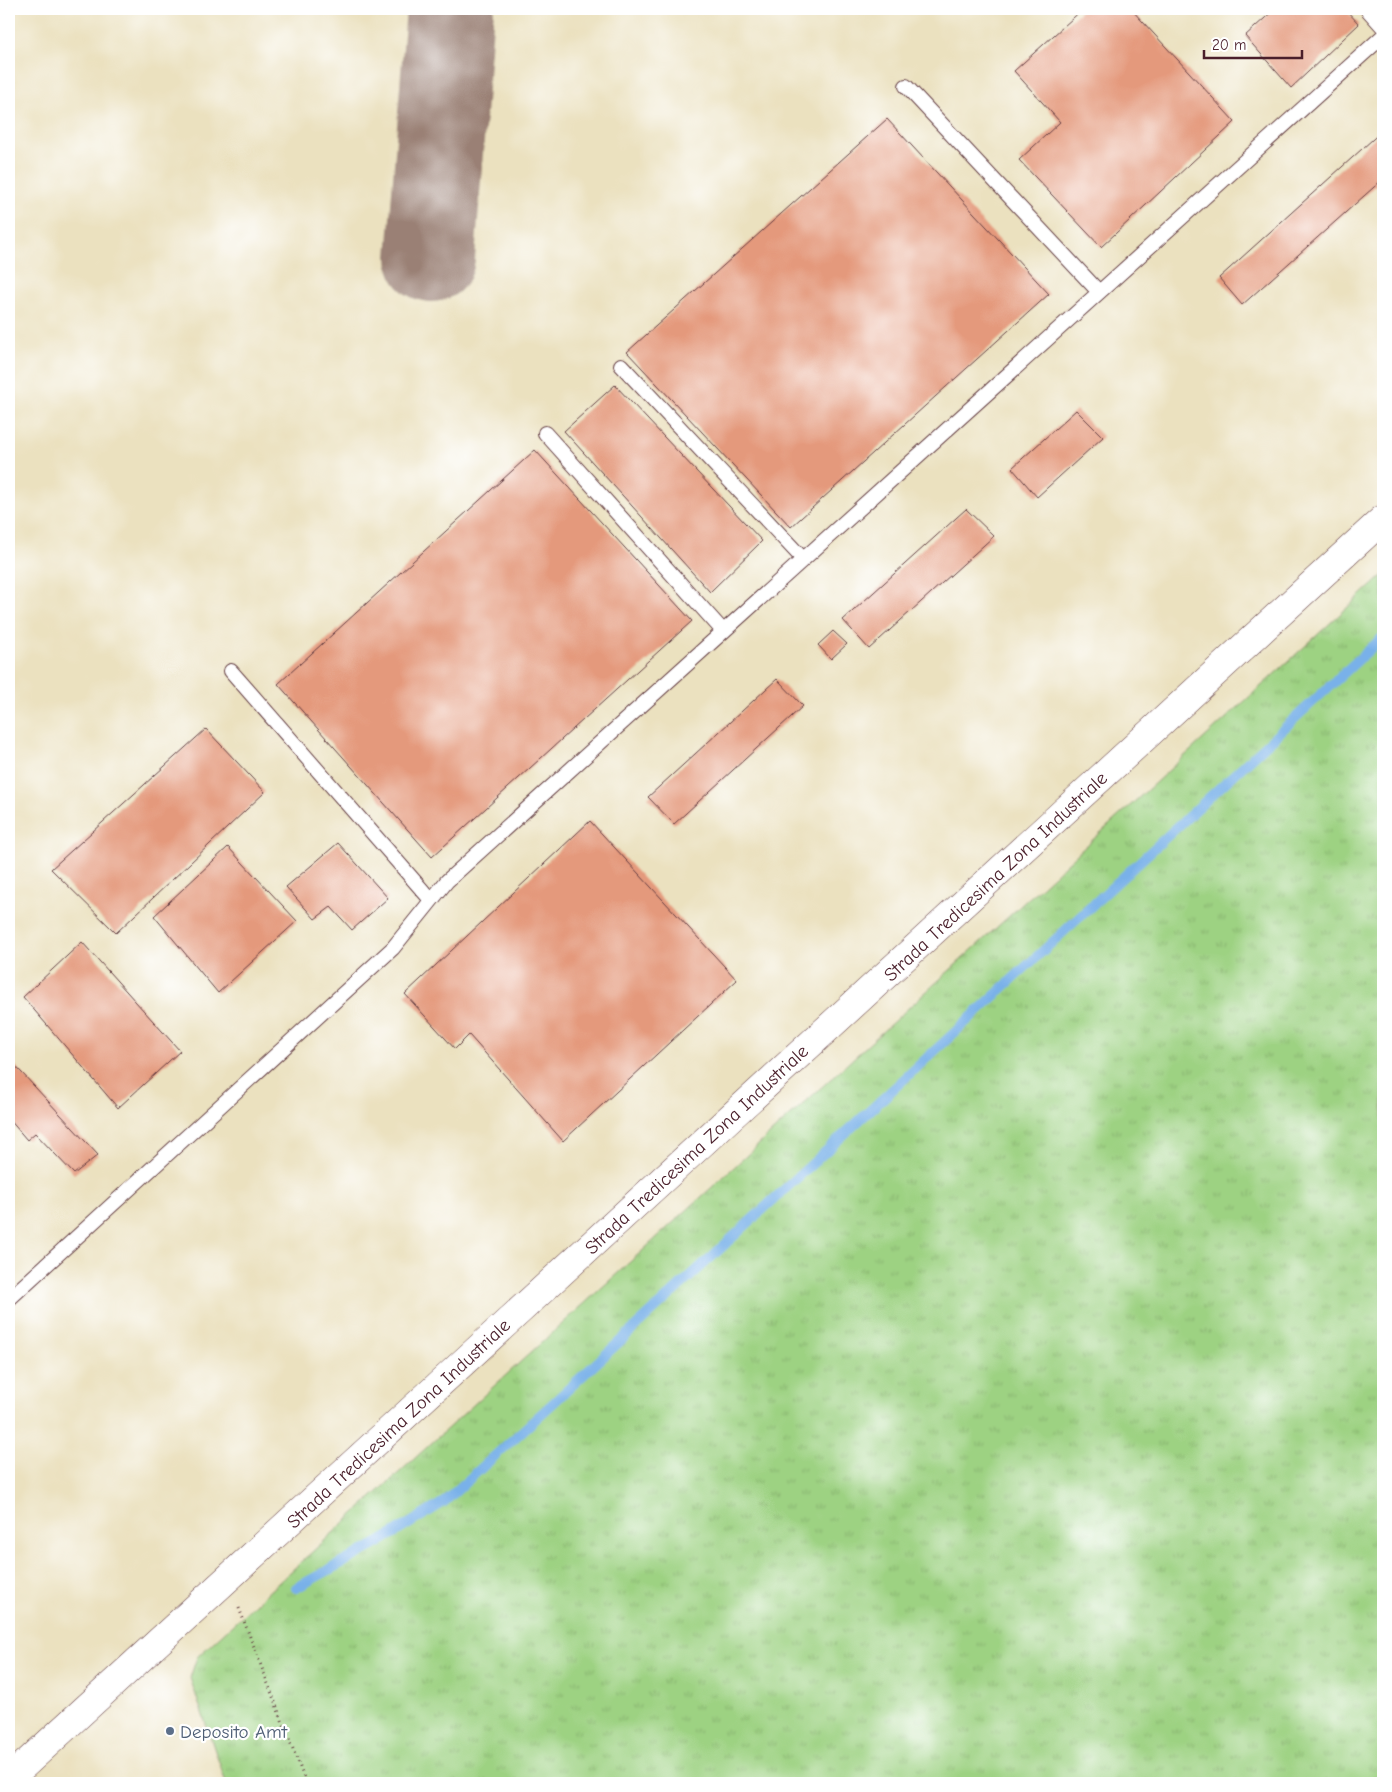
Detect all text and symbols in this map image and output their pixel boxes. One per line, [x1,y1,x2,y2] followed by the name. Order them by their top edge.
[1204,28,1302,60] scale bar
[1212,36,1246,54] text: 20 m
[880,767,1112,986] street label: Strada Tredicesima Zona Industriale
[581,1040,813,1259] street label: Strada Tredicesima Zona Industriale
[283,1314,515,1533] street label: Strada Tredicesima Zona Industriale
[180,1721,288,1743] place label: Deposito Amt
[164,1725,176,1737] marker: Deposito Amt

